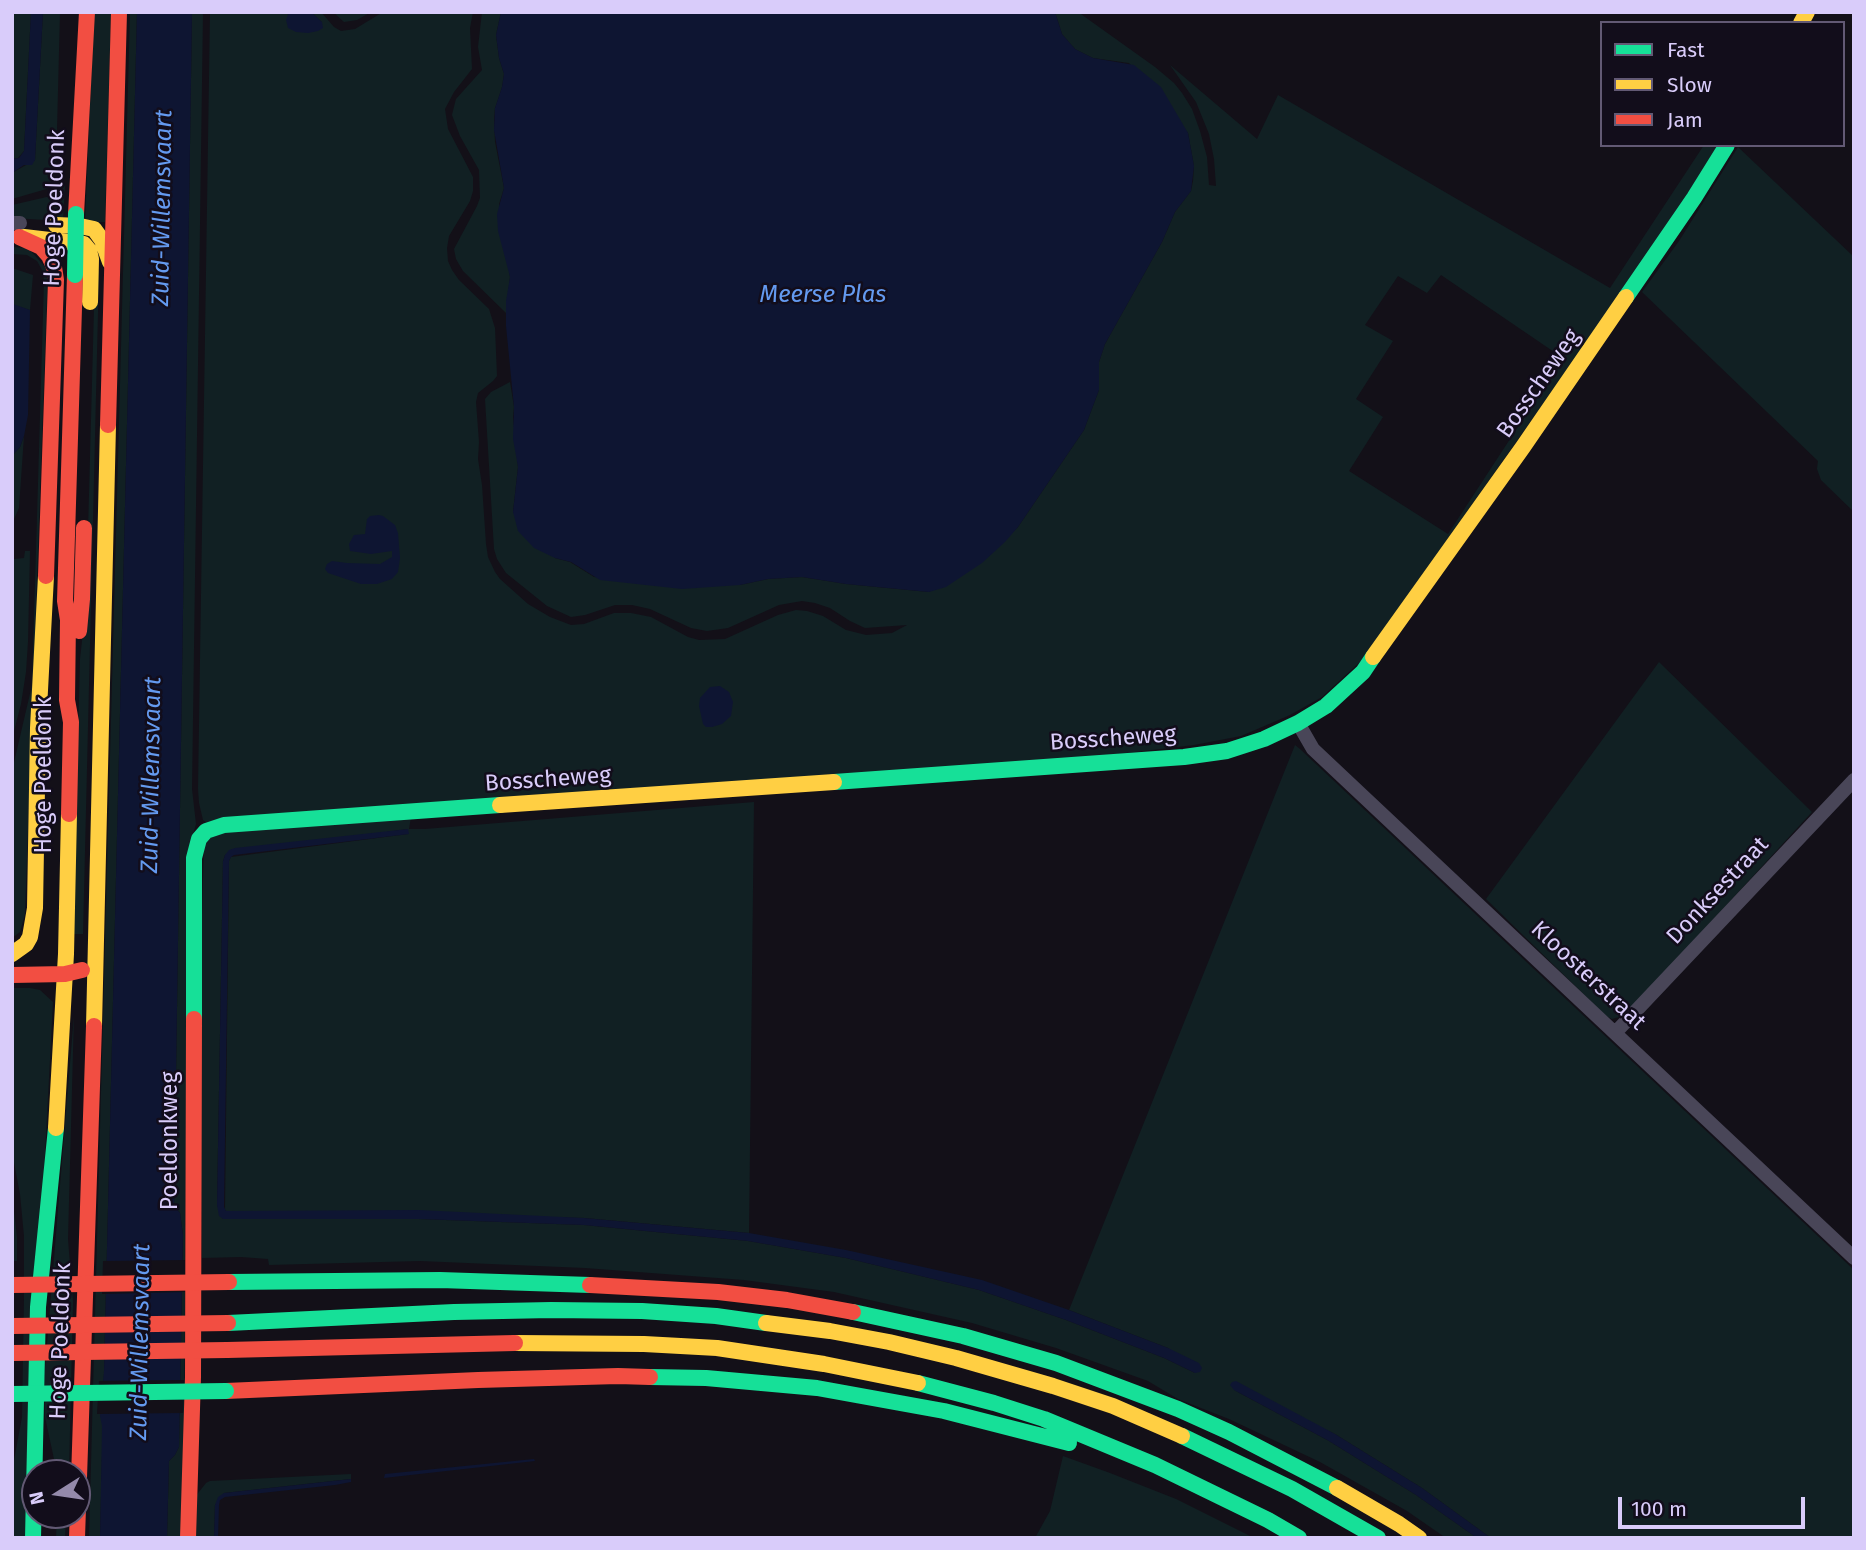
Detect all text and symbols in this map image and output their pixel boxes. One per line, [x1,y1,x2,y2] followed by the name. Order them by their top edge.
[1600,21,1845,147] legend
[1667,37,1705,63] text: Fast
[1667,72,1712,98] text: Slow
[1667,107,1703,133] text: Jam
[147,110,179,306] water label: Zuid-Willemsvaart
[38,129,72,287] street label: Hoge Poeldonk
[760,281,886,309] water label: Meerse Plas
[1491,324,1587,444] street label: Bosscheweg
[136,677,168,873] water label: Zuid-Willemsvaart
[31,697,59,853] street label: Hoge Poeldonk
[1049,721,1177,757] street label: Bosscheweg
[484,762,612,798] street label: Bosscheweg
[1661,831,1775,951] street label: Donksestraat
[1525,916,1651,1036] street label: Kloosterstraat
[157,1072,185,1210] street label: Poeldonkweg
[125,1244,157,1440] water label: Zuid-Willemsvaart
[44,1262,78,1420] street label: Hoge Poeldonk
[21,1459,91,1529] north arrow
[1621,1484,1808,1528] scale bar
[24,1490,49,1507] text: N
[1631,1496,1687,1522] text: 100 m

